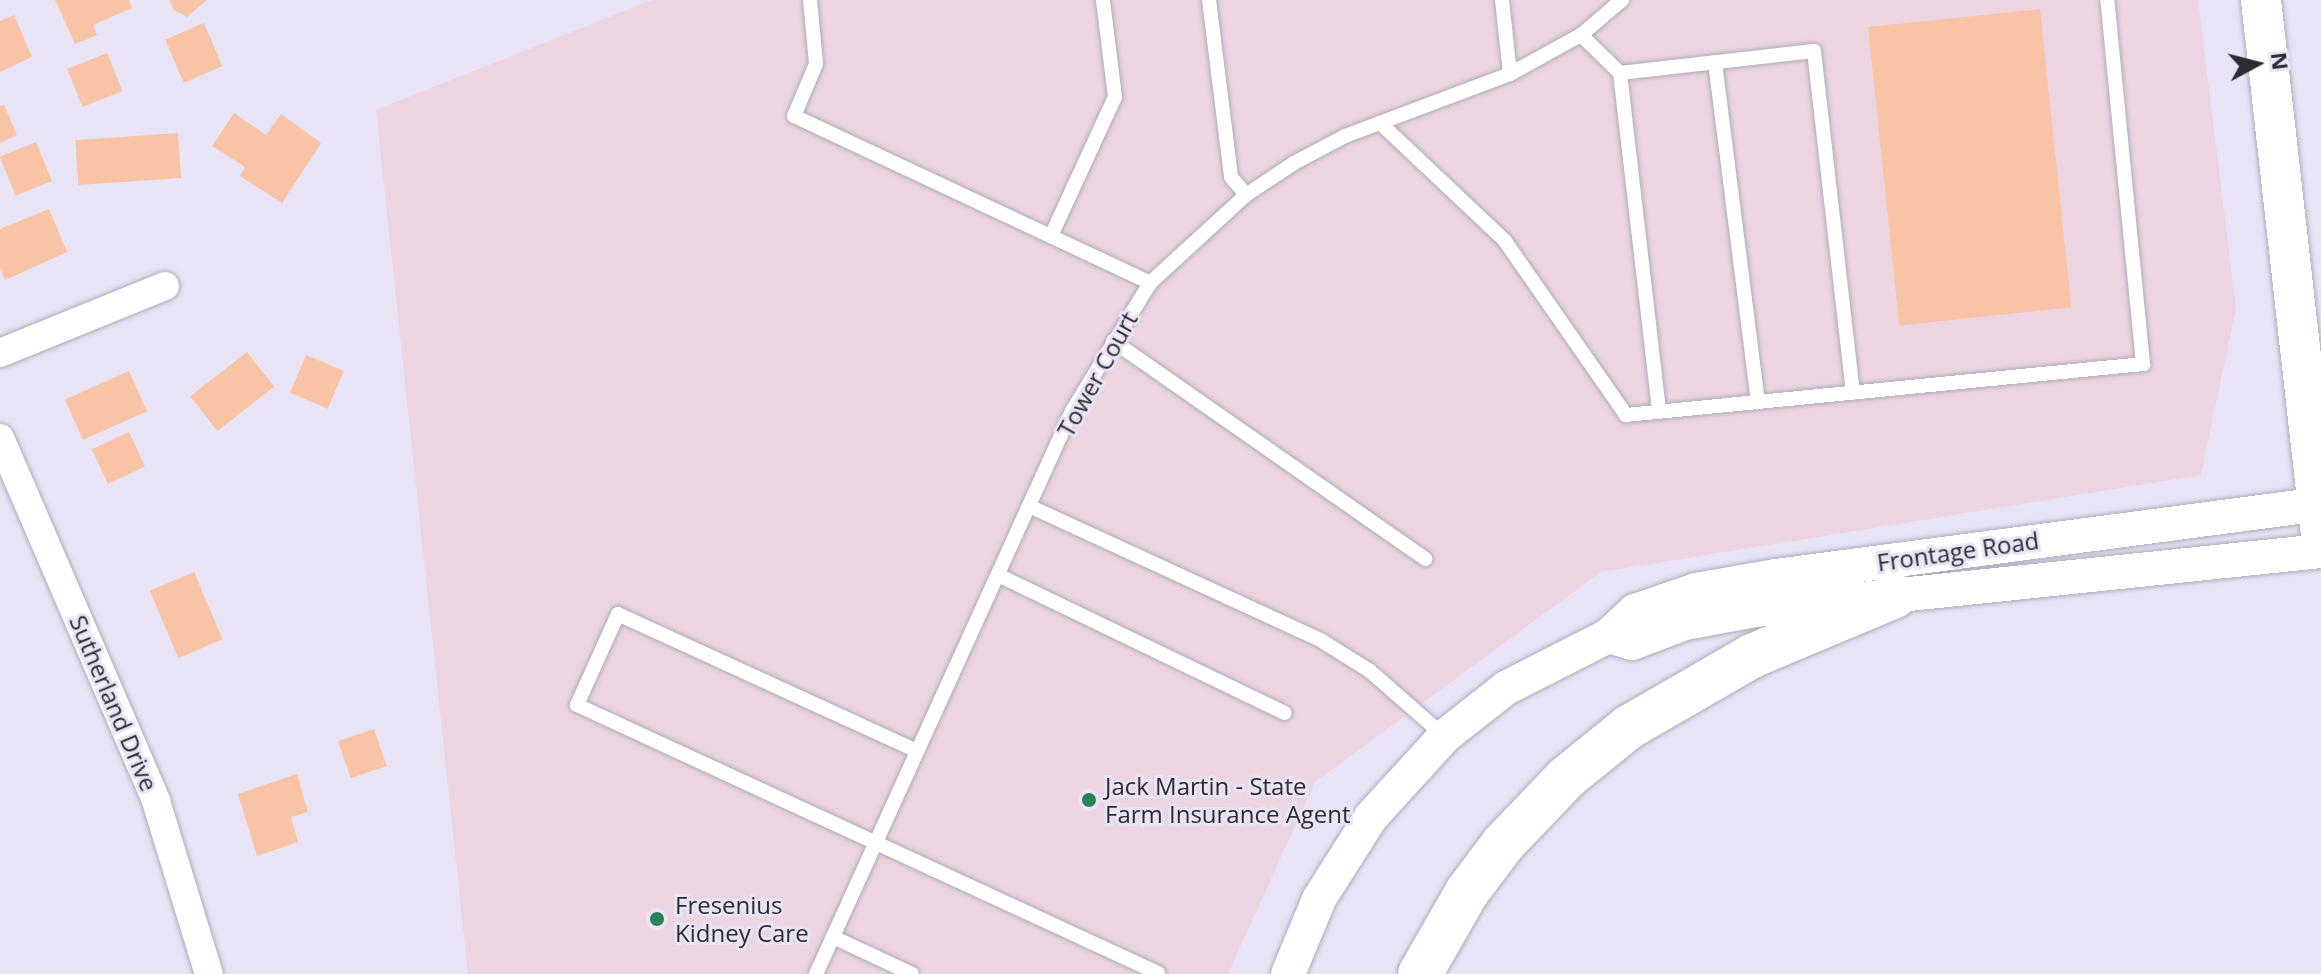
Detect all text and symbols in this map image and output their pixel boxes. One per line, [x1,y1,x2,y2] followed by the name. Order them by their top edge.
[2217,24,2297,104] north arrow
[2265,50,2297,72] text: N
[1051,306,1143,442] street label: Tower Court
[1875,525,2041,577] street label: Frontage Road
[64,611,164,795] street label: Sutherland Drive
[1105,772,1351,828] place label: Jack Martin - State Farm Insurance Agent
[1080,791,1098,809] marker: Jack Martin - State Farm Insurance Agent
[675,891,809,947] place label: Fresenius Kidney Care
[646,908,668,930] marker: Fresenius Kidney Care

